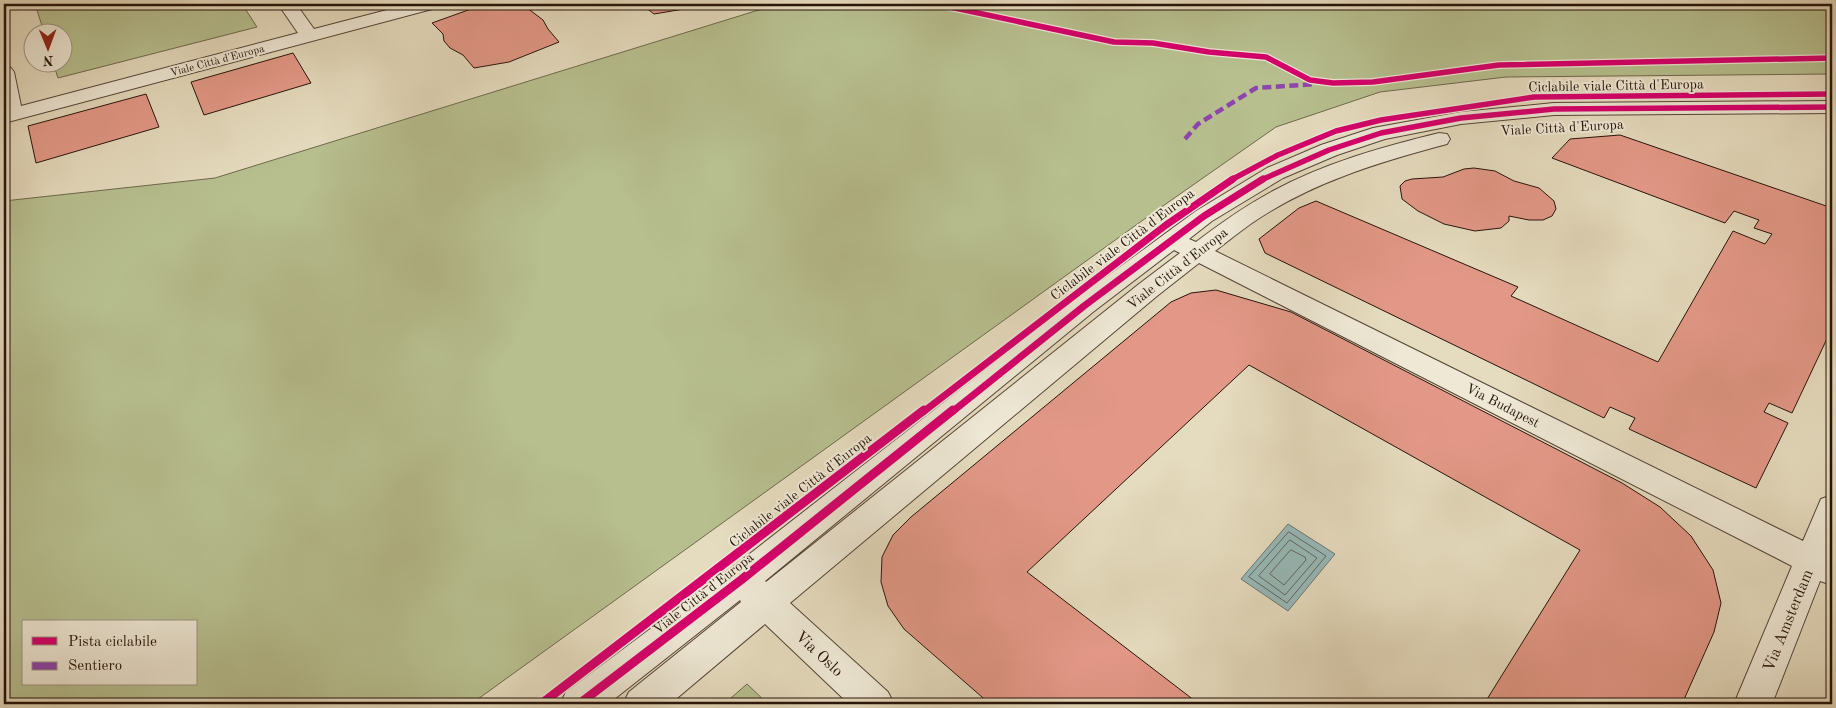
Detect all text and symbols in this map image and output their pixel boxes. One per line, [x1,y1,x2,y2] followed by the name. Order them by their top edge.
[22,22,72,72] north arrow
[169,43,266,79] street label: Viale Città d'Europa
[42,53,54,67] text: N
[1528,77,1704,95] street label: Ciclabile viale Città d'Europa
[1500,118,1624,138] street label: Viale Città d'Europa
[1048,186,1197,303] street label: Ciclabile viale Città d'Europa
[1125,225,1231,312] street label: Viale Città d'Europa
[1463,381,1542,431] street label: Via Budapest
[727,431,874,550] street label: Ciclabile viale Città d'Europa
[651,550,757,637] street label: Viale Città d'Europa
[1761,567,1817,674] street label: Via Amsterdam
[22,620,198,686] legend
[792,629,846,680] street label: Via Oslo
[68,635,157,650] text: Pista ciclabile
[68,659,122,674] text: Sentiero

